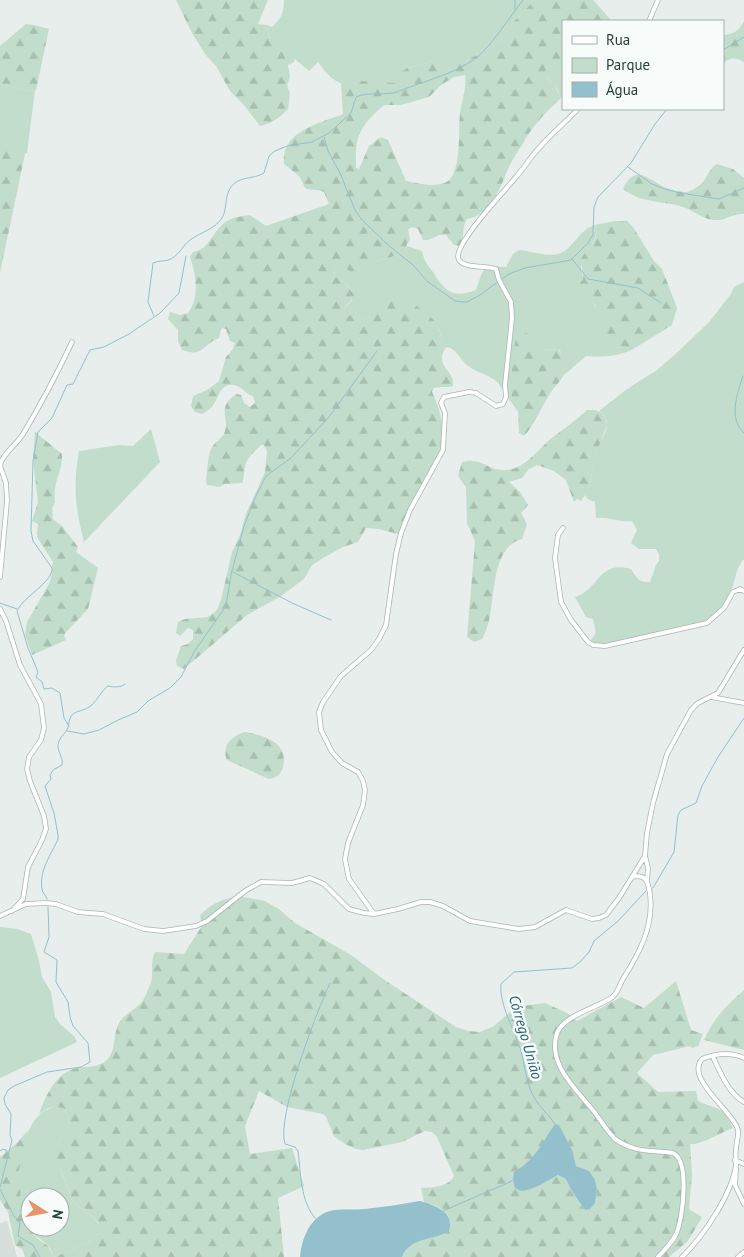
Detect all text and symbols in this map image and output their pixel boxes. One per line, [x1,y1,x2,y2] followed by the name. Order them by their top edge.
[562,20,724,110] legend
[606,30,630,49] text: Rua
[606,55,650,74] text: Parque
[606,80,638,99] text: Água
[505,993,547,1081] water label: Córrego União
[20,1187,70,1237] north arrow
[48,1208,67,1221] text: N

